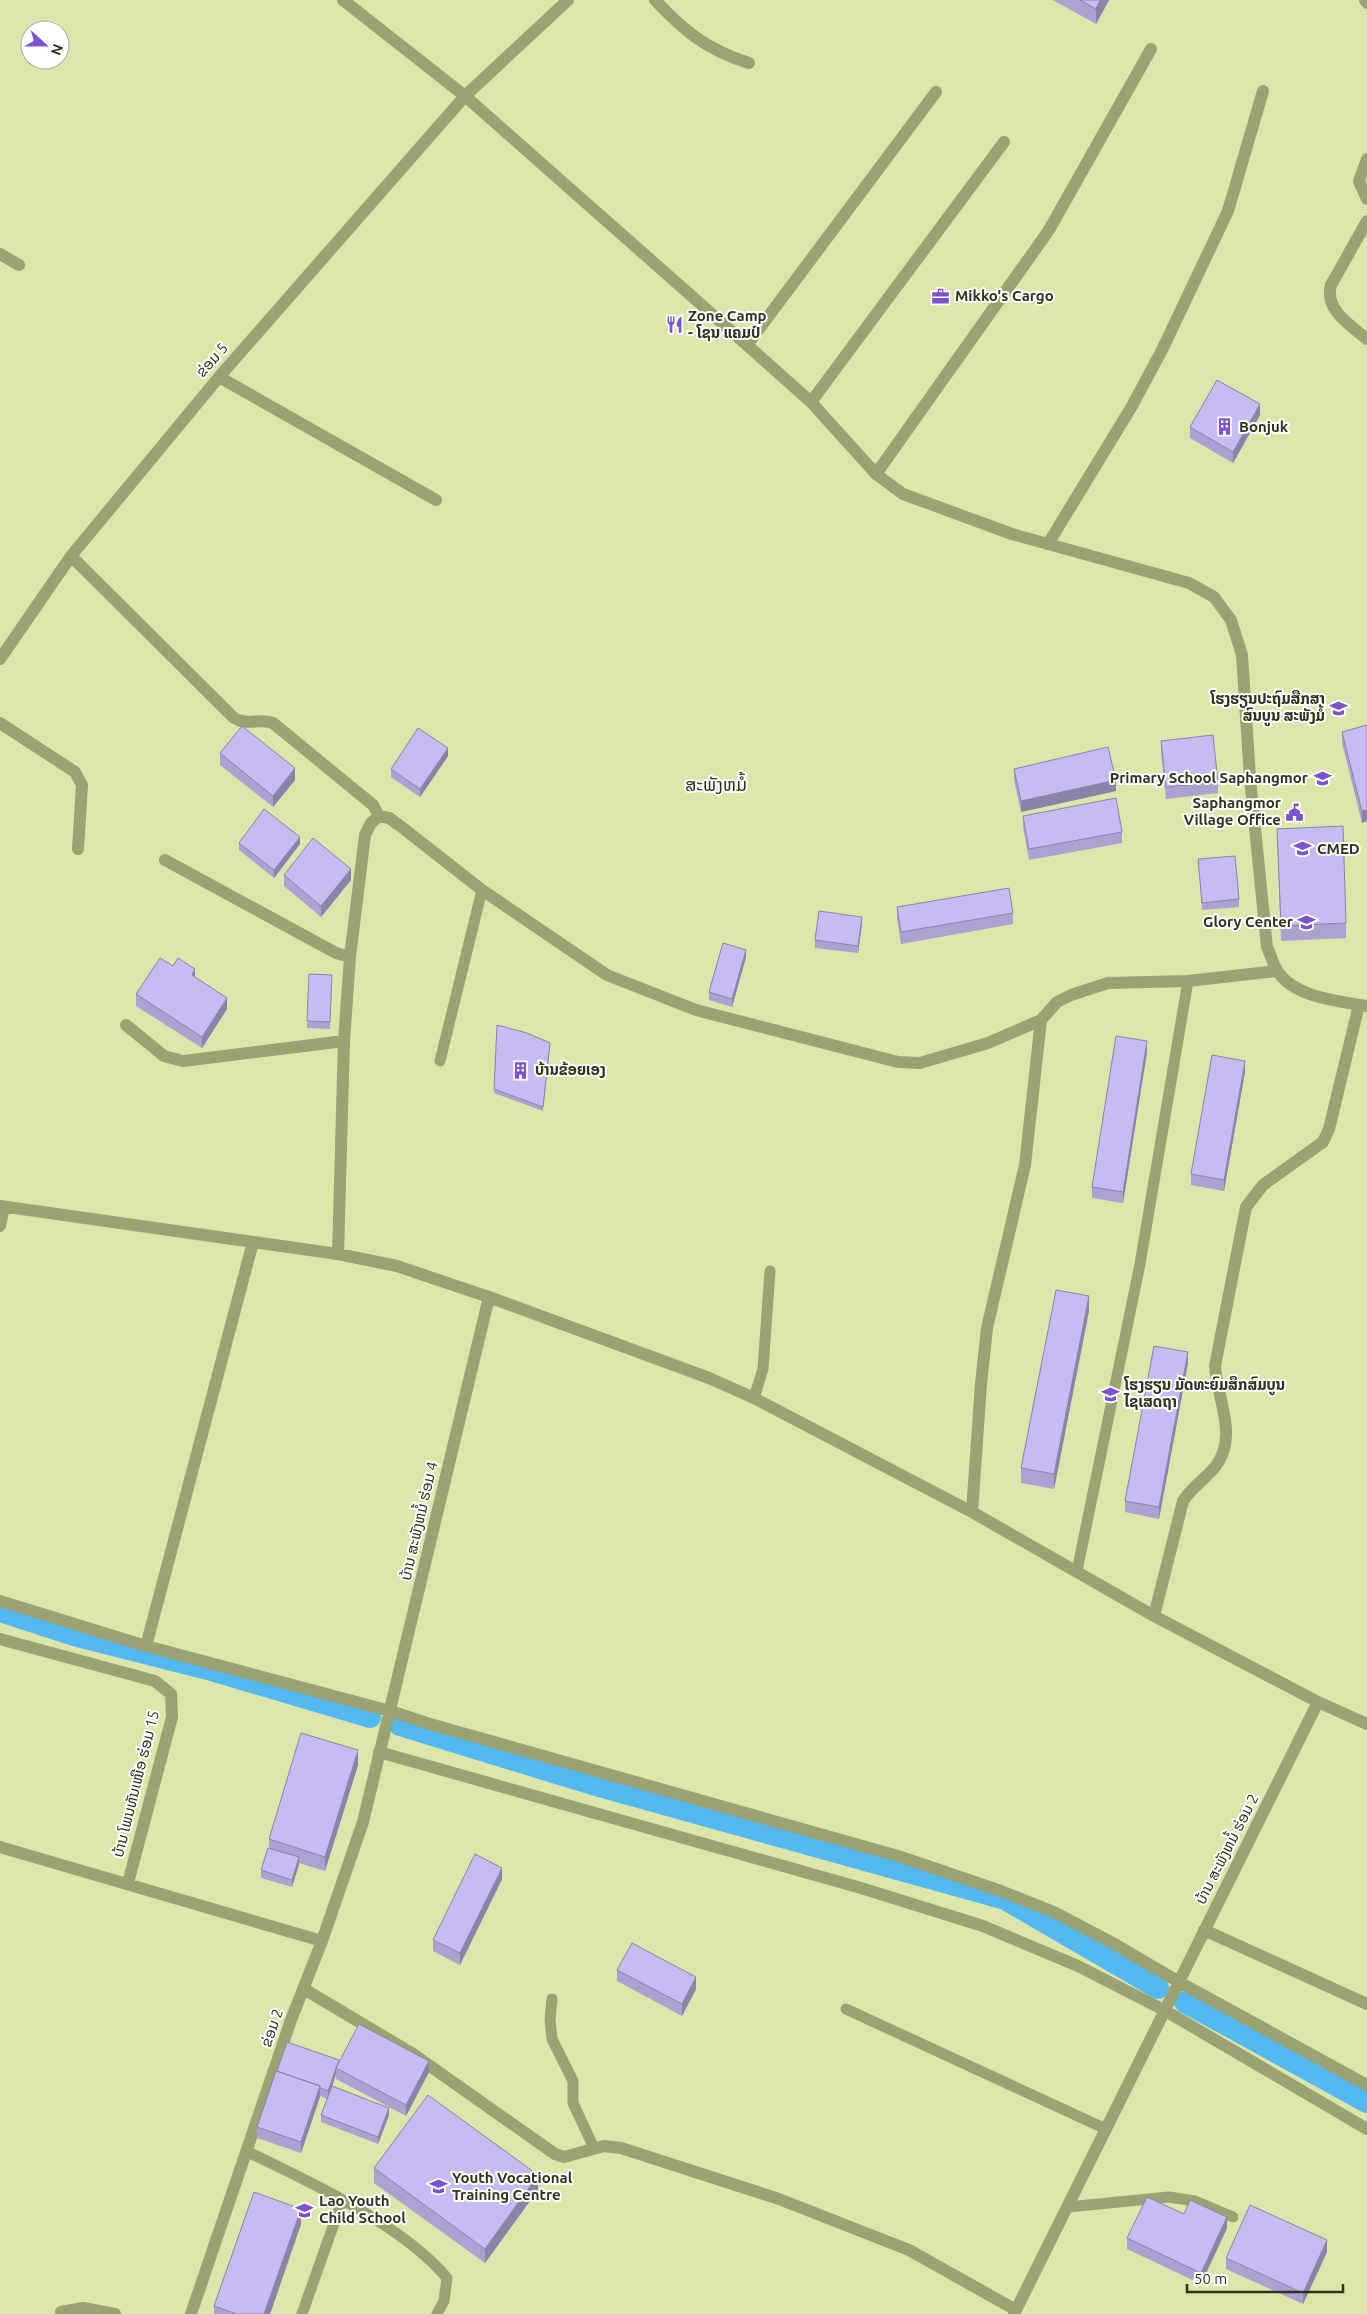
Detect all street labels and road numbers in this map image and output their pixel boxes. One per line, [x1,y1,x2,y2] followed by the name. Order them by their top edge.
[192,339,231,380] street label: ຂ່ອມ 5
[394,1459,440,1582] street label: ບ້ານ ສະພັງຫມໍ້ ຮ່ອມ 4
[109,1709,162,1859] street label: ບ້ານ ໂພນທັນເໜືອ ຮ່ອມ 15
[1189,1789,1262,1907] street label: ບ້ານ ສະພັງຫມໍ້ ຮ່ອມ 2
[257,2006,286,2049] street label: ຂ່ອມ 2

